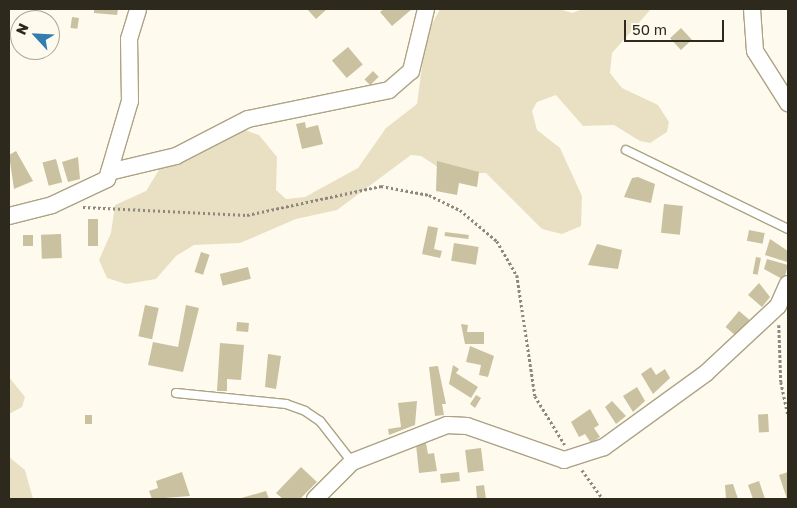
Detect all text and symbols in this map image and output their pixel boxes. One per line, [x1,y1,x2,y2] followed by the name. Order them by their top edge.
[10,10,60,60] north arrow
[627,10,727,42] scale bar
[12,20,32,37] text: N
[632,20,667,38] text: 50 m

